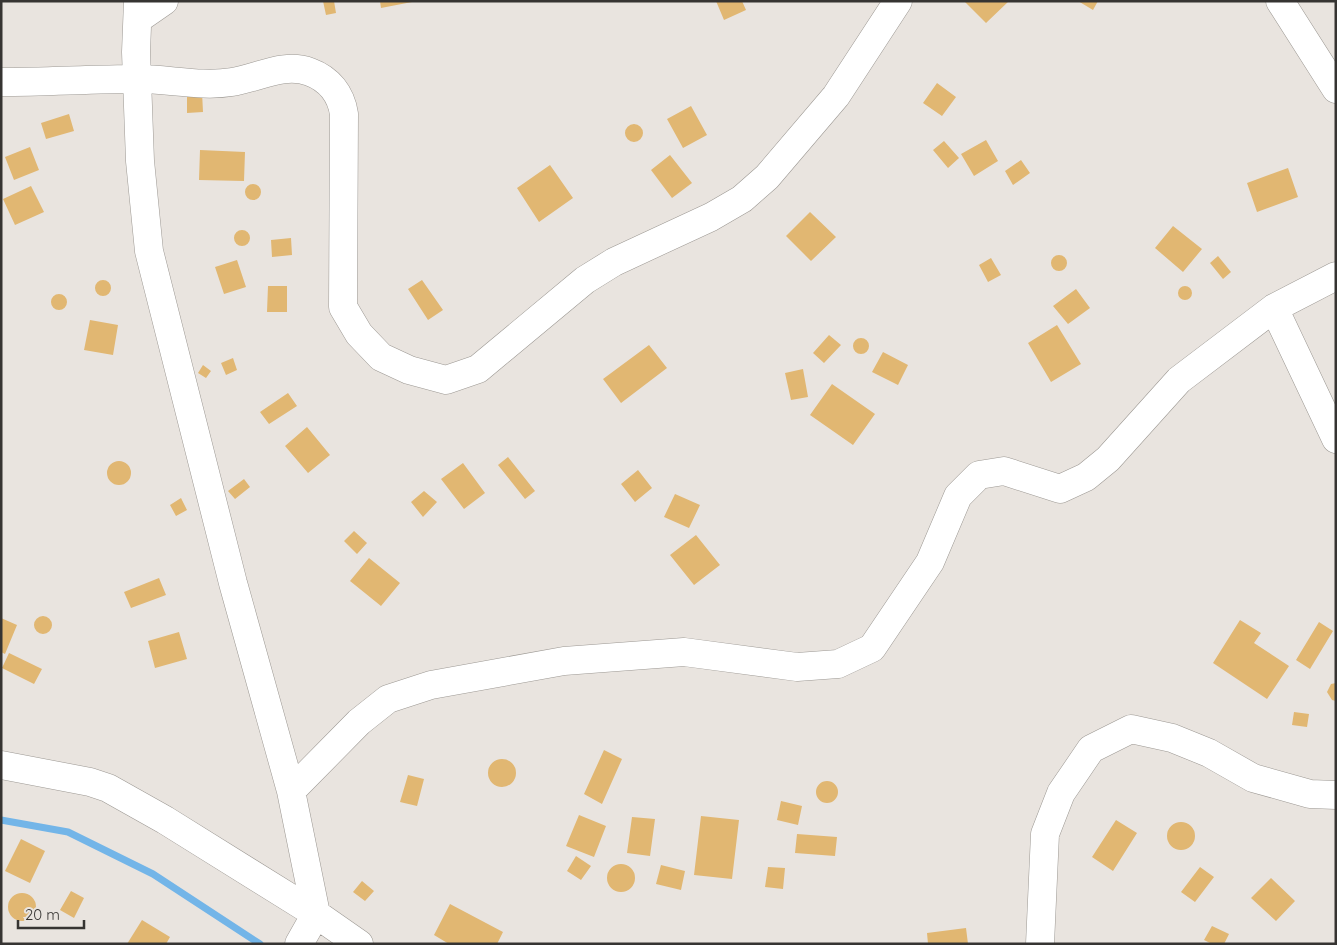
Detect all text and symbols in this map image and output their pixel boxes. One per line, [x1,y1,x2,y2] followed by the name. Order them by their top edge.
[18,898,84,930] scale bar
[25,905,60,924] text: 20 m

